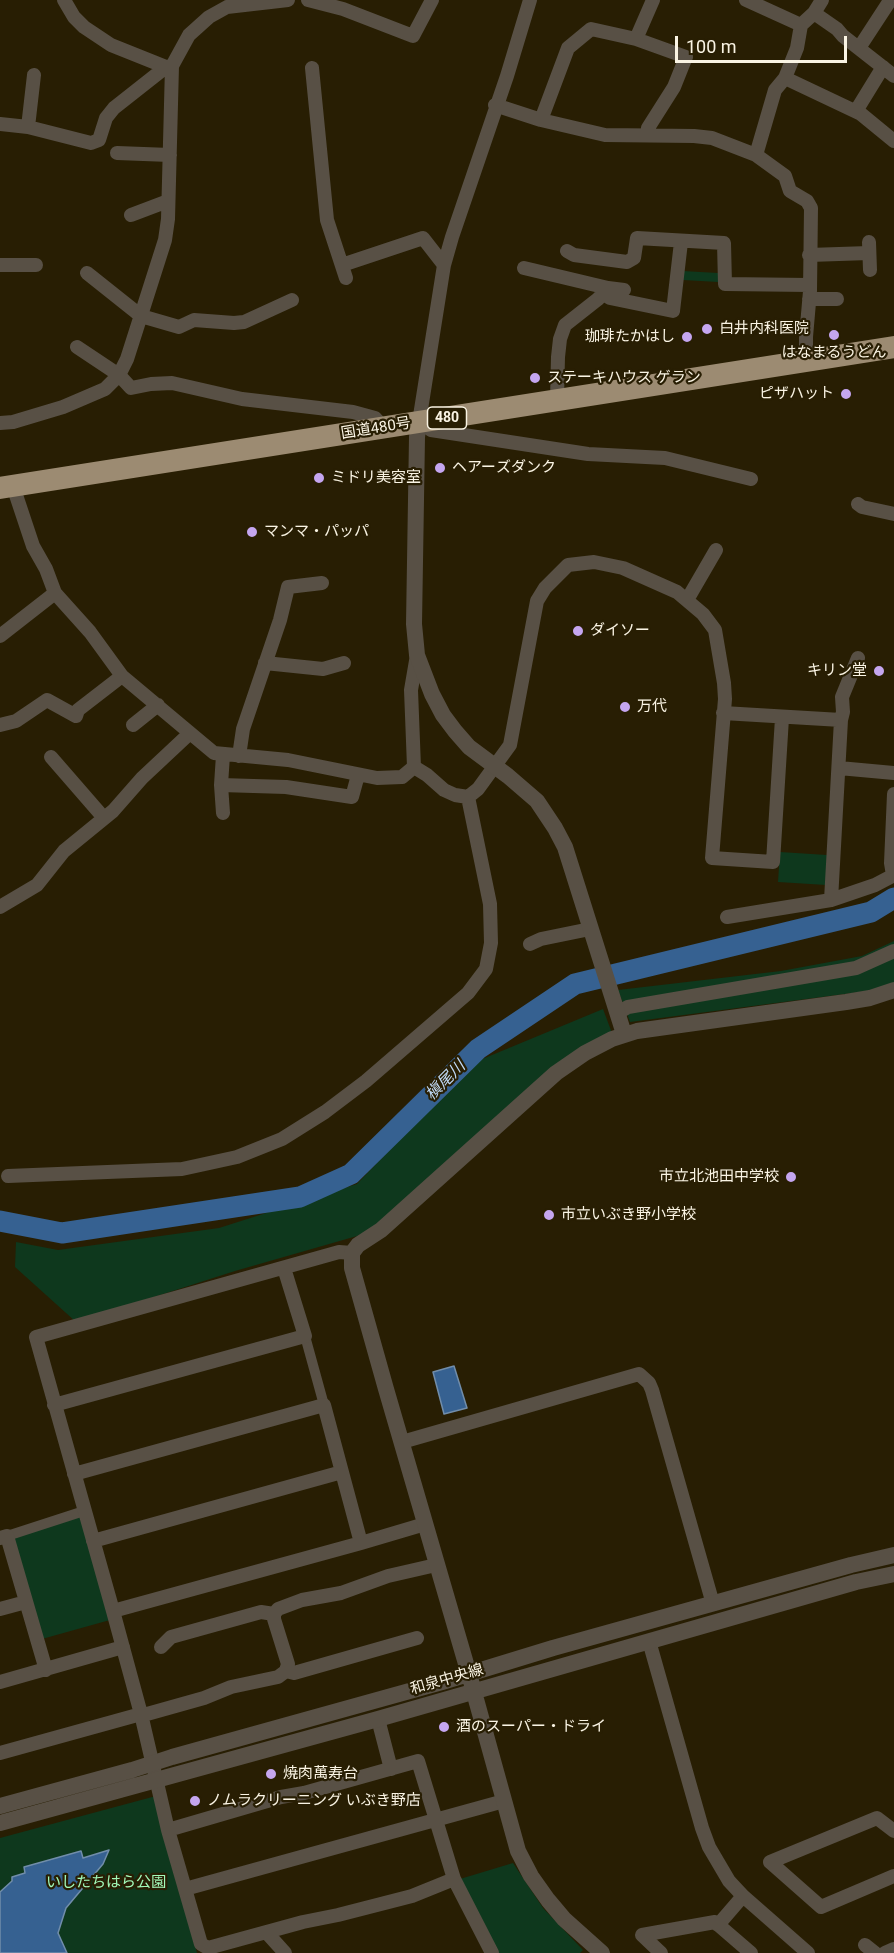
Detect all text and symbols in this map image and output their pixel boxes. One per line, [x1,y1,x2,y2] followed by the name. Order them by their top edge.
[678,24,850,62] scale bar
[686,36,737,57] text: 100 m
[719,320,809,338] place label: 白井内科医院
[700,322,714,336] marker: 白井内科医院
[585,328,675,346] place label: 珈琲たかはし
[827,328,841,342] marker: はなまるうどん
[680,330,694,344] marker: 珈琲たかはし
[782,344,886,362] place label: はなまるうどん
[547,369,701,387] place label: ステーキハウス ゲラン
[528,371,542,385] marker: ステーキハウス ゲラン
[759,385,834,403] place label: ピザハット
[839,387,853,401] marker: ピザハット
[428,407,466,429] road number: 480
[340,415,412,443] street label: 国道480号
[452,459,556,477] place label: ヘアーズダンク
[433,461,447,475] marker: ヘアーズダンク
[331,469,421,487] place label: ミドリ美容室
[312,471,326,485] marker: ミドリ美容室
[264,523,369,541] place label: マンマ・パッパ
[245,525,259,539] marker: マンマ・パッパ
[590,622,650,640] place label: ダイソー
[571,624,585,638] marker: ダイソー
[807,662,867,680] place label: キリン堂
[872,664,886,678] marker: キリン堂
[637,698,667,716] place label: 万代
[618,700,632,714] marker: 万代
[422,1057,470,1105] water label: 槇尾川
[659,1168,779,1186] place label: 市立北池田中学校
[784,1170,798,1184] marker: 市立北池田中学校
[561,1206,696,1224] place label: 市立いぶき野小学校
[542,1208,556,1222] marker: 市立いぶき野小学校
[408,1661,486,1699] street label: 和泉中央線
[456,1718,606,1736] place label: 酒のスーパー・ドライ
[437,1720,451,1734] marker: 酒のスーパー・ドライ
[283,1765,358,1783] place label: 焼肉萬寿台
[264,1767,278,1781] marker: 焼肉萬寿台
[207,1792,421,1810] place label: ノムラクリーニング いぶき野店
[188,1794,202,1808] marker: ノムラクリーニング いぶき野店
[46,1874,166,1892] park label: いしたちはら公園

